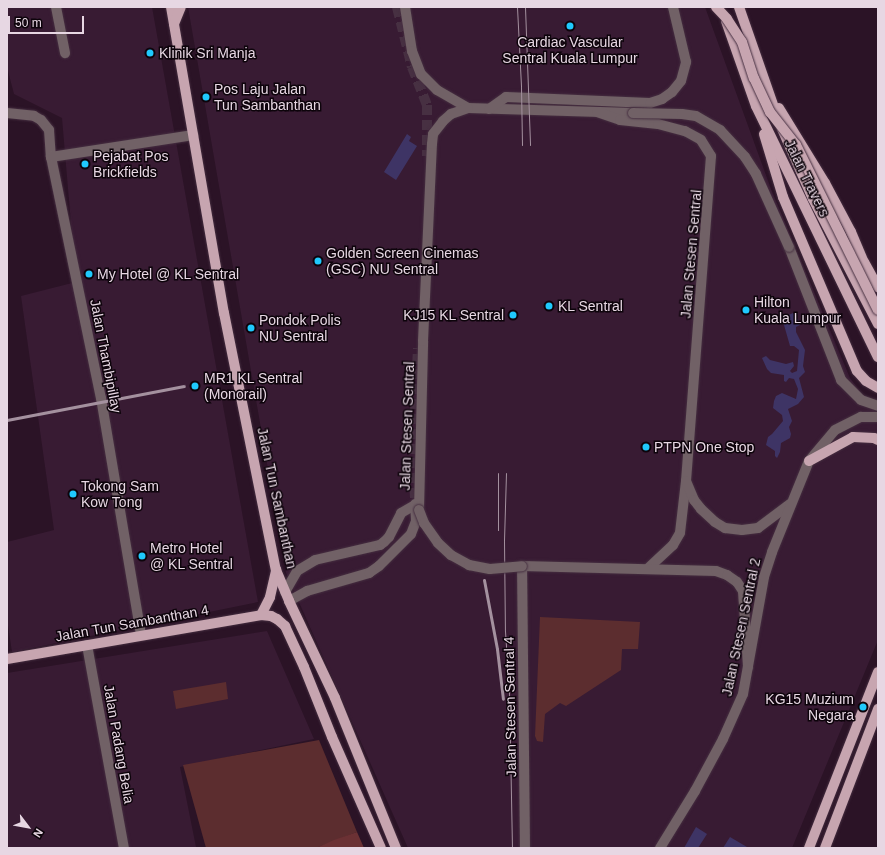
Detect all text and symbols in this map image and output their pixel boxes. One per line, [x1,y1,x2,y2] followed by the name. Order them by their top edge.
[10,8,86,34] scale bar
[15,16,42,30] text: 50 m
[564,20,576,32] marker: Cardiac Vascular Sentral Kuala Lumpur
[502,34,638,66] place label: Cardiac Vascular Sentral Kuala Lumpur
[159,45,255,61] place label: Klinik Sri Manja
[144,47,156,59] marker: Klinik Sri Manja
[214,81,321,114] place label: Pos Laju Jalan Tun Sambanthan
[201,92,211,102] marker: Pos Laju Jalan Tun Sambanthan
[781,136,833,220] street label: Jalan Travers
[93,148,168,180] place label: Pejabat Pos Brickfields
[80,159,90,169] marker: Pejabat Pos Brickfields
[677,189,705,319] street label: Jalan Stesen Sentral
[326,245,479,278] place label: Golden Screen Cinemas (GSC) NU Sentral
[313,256,323,266] marker: Golden Screen Cinemas (GSC) NU Sentral
[97,266,240,282] place label: My Hotel @ KL Sentral
[84,269,94,279] marker: My Hotel @ KL Sentral
[754,294,841,326] place label: Hilton Kuala Lumpur
[87,297,125,415] street label: Jalan Thambipillay
[558,298,623,314] place label: KL Sentral
[543,300,555,312] marker: KL Sentral
[741,305,751,315] marker: Hilton Kuala Lumpur
[403,307,504,323] place label: KJ15 KL Sentral
[507,309,519,321] marker: KJ15 KL Sentral
[259,312,341,344] place label: Pondok Polis NU Sentral
[246,323,256,333] marker: Pondok Polis NU Sentral
[396,361,418,491] street label: Jalan Stesen Sentral
[204,370,303,402] place label: MR1 KL Sentral (Monorail)
[189,380,201,392] marker: MR1 KL Sentral (Monorail)
[254,426,300,570] street label: Jalan Tun Sambanthan
[654,439,754,455] place label: PTPN One Stop
[641,442,651,452] marker: PTPN One Stop
[81,478,159,510] place label: Tokong Sam Kow Tong
[68,489,78,499] marker: Tokong Sam Kow Tong
[150,540,233,572] place label: Metro Hotel @ KL Sentral
[137,551,147,561] marker: Metro Hotel @ KL Sentral
[718,556,764,698] street label: Jalan Stesen Sentral 2
[54,601,210,645] street label: Jalan Tun Sambanthan 4
[500,636,520,778] street label: Jalan Stesen Sentral 4
[100,683,138,805] street label: Jalan Padang Belia
[765,691,854,724] place label: KG15 Muzium Negara
[857,701,869,713] marker: KG15 Muzium Negara
[8,807,48,847] north arrow
[31,827,45,840] text: N

